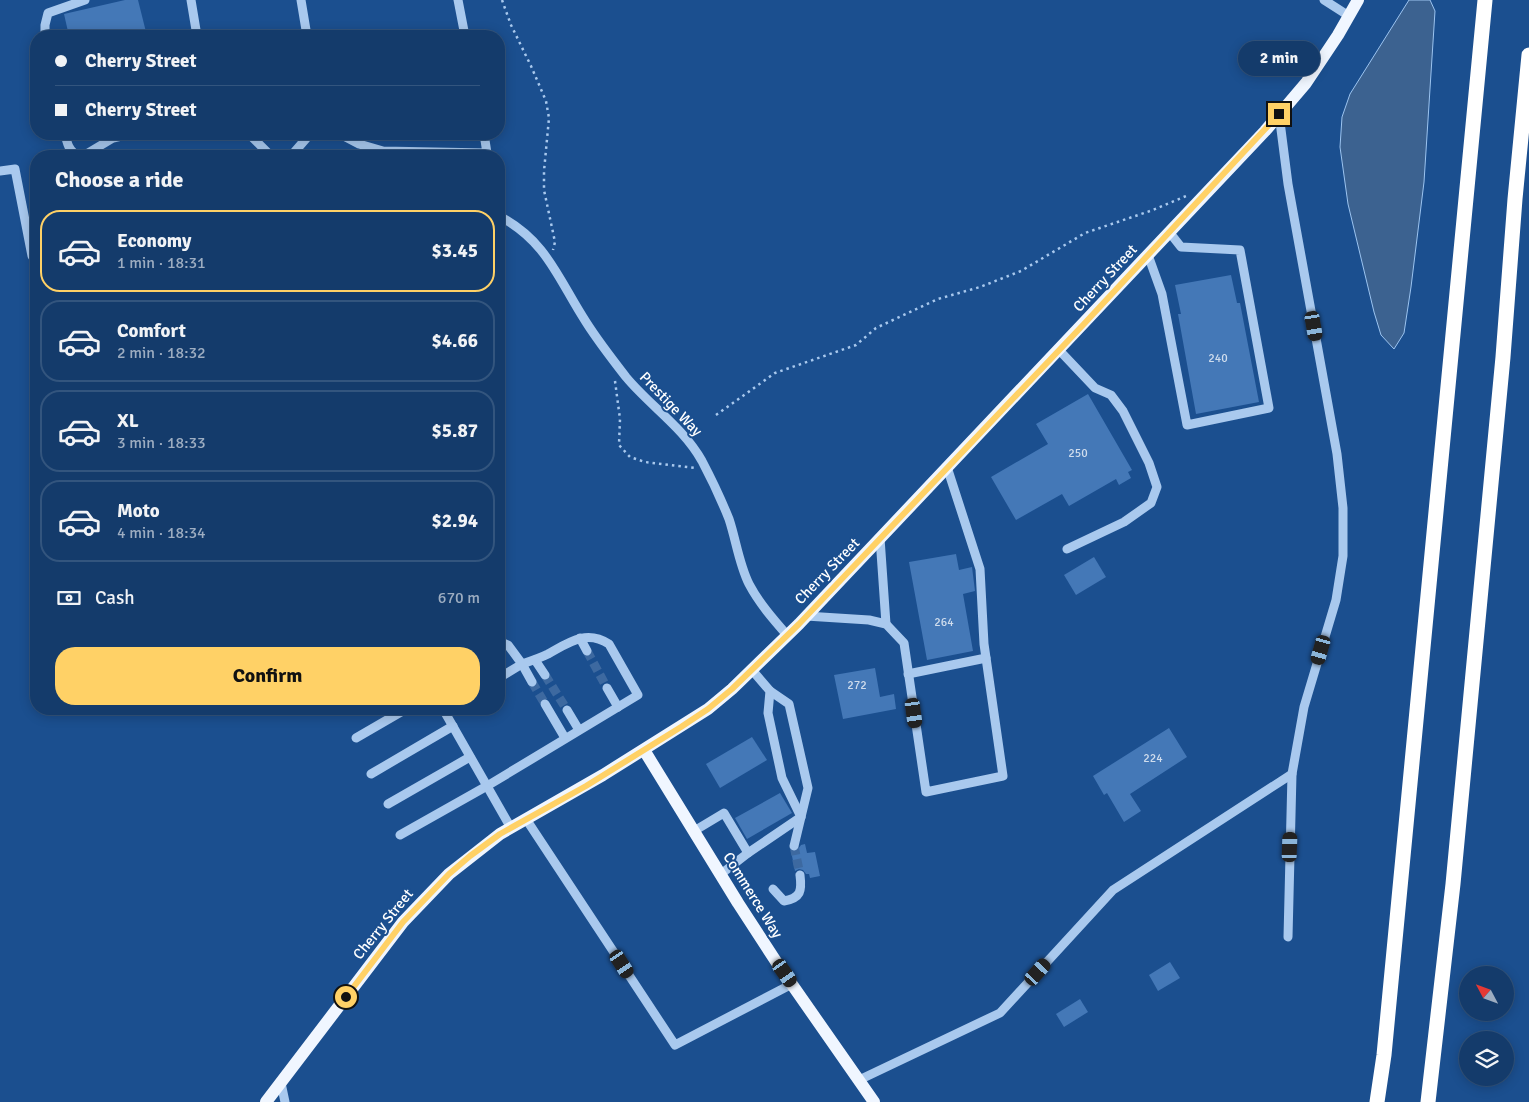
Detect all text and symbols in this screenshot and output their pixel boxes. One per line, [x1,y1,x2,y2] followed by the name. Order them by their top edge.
[1238,42,1320,76] callout: 2 min
[1260,48,1298,68] text: 2 min
[85,49,197,73] text: Cherry Street
[85,98,197,122] text: Cherry Street
[1268,103,1290,125] route end
[55,166,183,193] text: Choose a ride
[57,229,102,274] icon: car
[117,229,191,253] text: Economy
[432,239,478,263] text: $3.45
[1069,241,1141,315] street label: Cherry Street
[117,253,206,273] text: 1 min · 18:31
[1304,310,1323,342] car
[57,319,102,364] icon: car
[117,319,186,343] text: Comfort
[432,329,478,353] text: $4.66
[117,343,206,363] text: 2 min · 18:32
[1208,351,1228,366] house number: 240
[636,368,706,440] street label: Prestige Way
[57,409,102,454] icon: car
[117,409,139,433] text: XL
[432,419,478,443] text: $5.87
[117,433,206,453] text: 3 min · 18:33
[1068,446,1088,461] house number: 250
[57,499,102,544] icon: car
[117,499,160,523] text: Moto
[432,509,478,533] text: $2.94
[117,523,206,543] text: 4 min · 18:34
[791,534,863,608] street label: Cherry Street
[55,584,83,612] icon: cash
[95,586,135,610] text: Cash
[438,588,480,608] text: 670 m
[934,615,954,630] house number: 264
[1309,634,1332,666] car
[55,647,480,705] button: Confirm
[847,678,867,693] house number: 272
[904,697,923,729] car
[1143,751,1163,766] house number: 224
[1281,832,1298,862] car
[719,849,787,941] street label: Commerce Way
[349,885,417,963] street label: Cherry Street
[607,947,636,981] car
[770,956,799,990] car
[1022,956,1053,988] car
[1459,966,1514,1021] north arrow
[1459,966,1514,1086] map controls
[335,986,357,1008] route start
[1459,1031,1514,1086] button: layers

